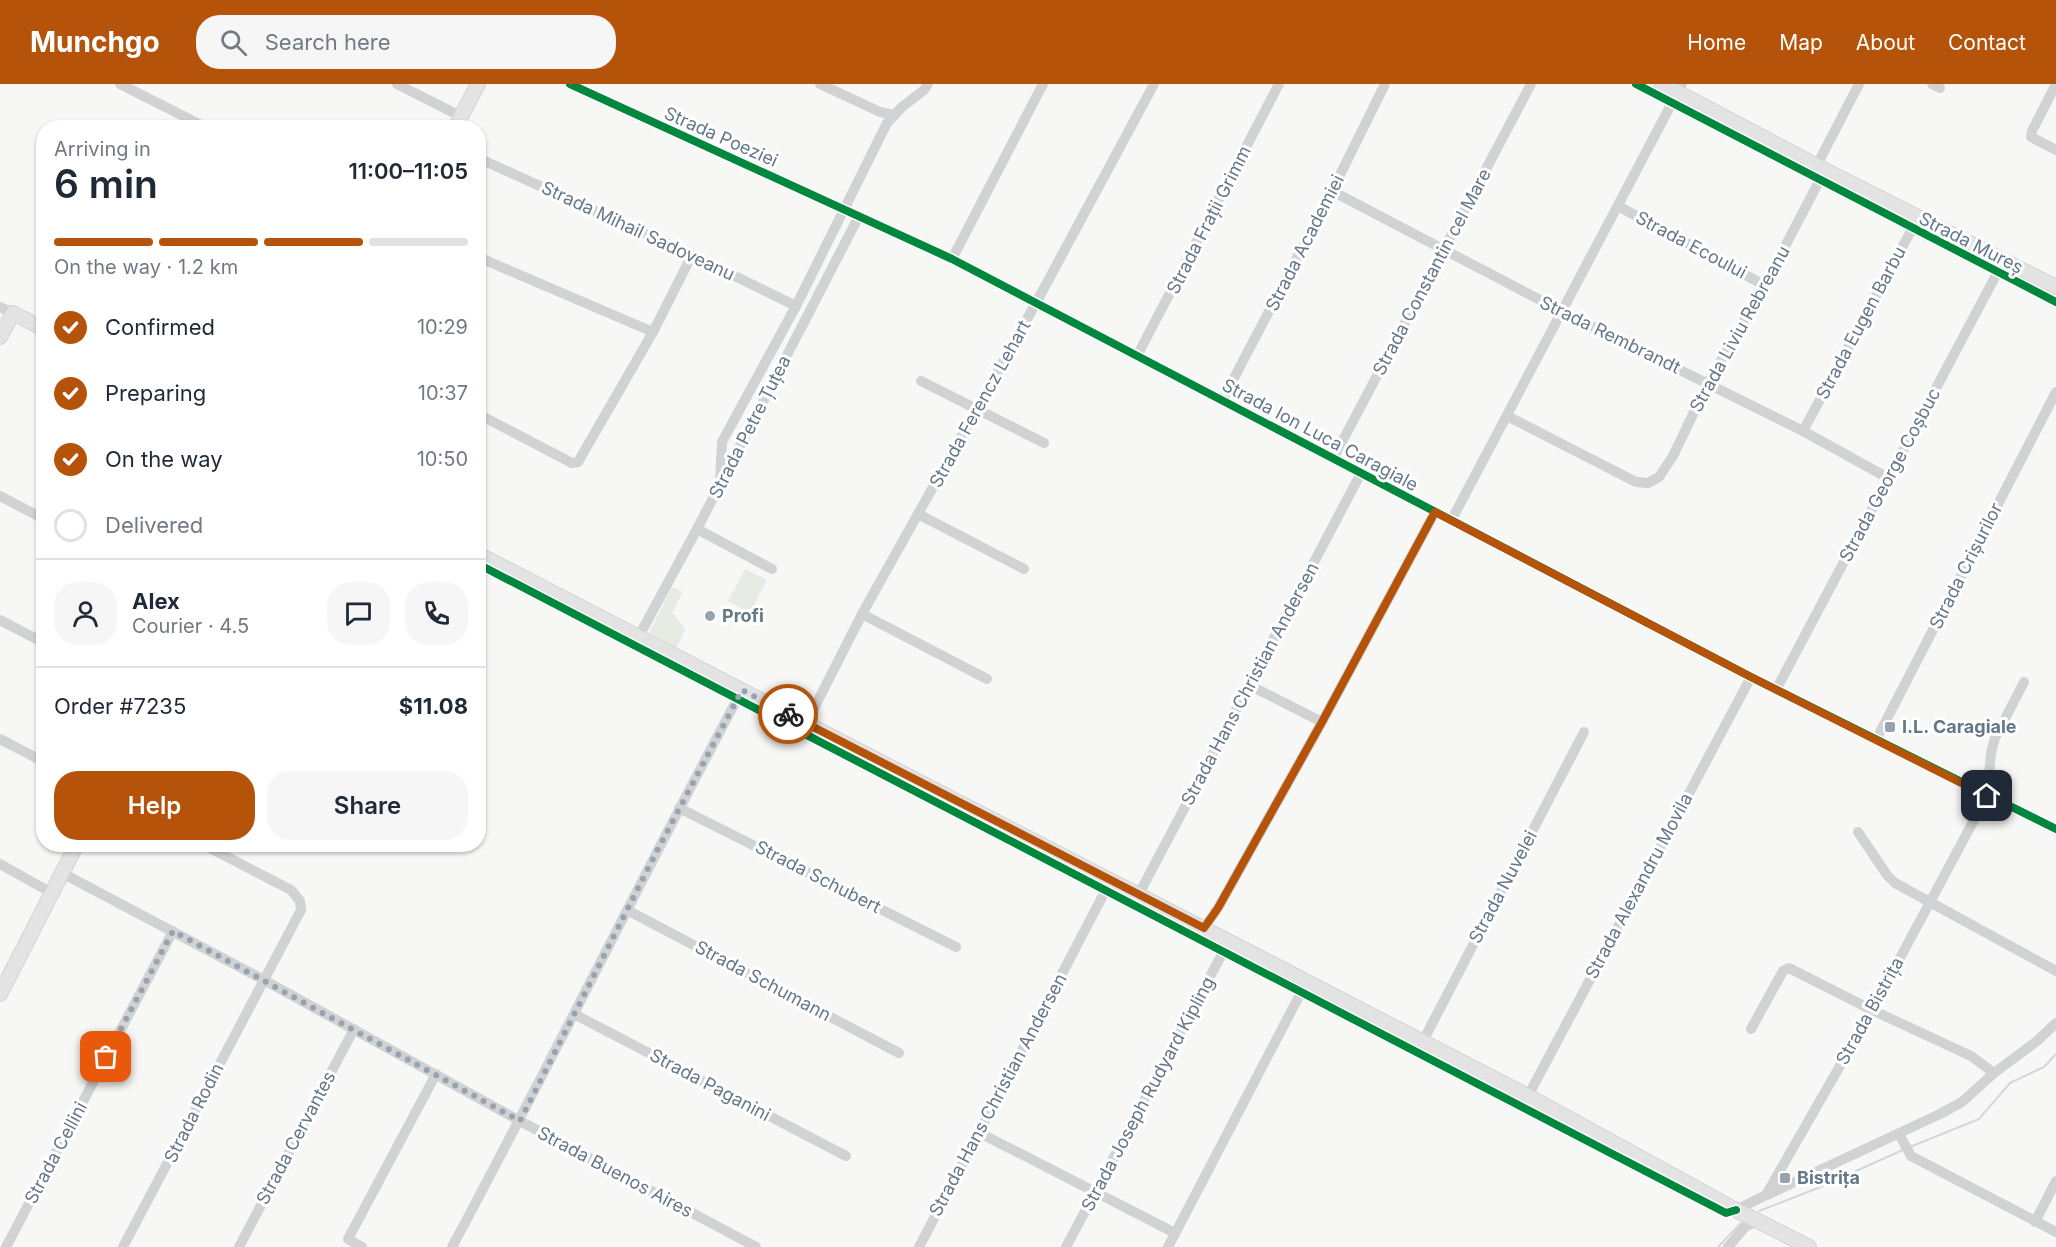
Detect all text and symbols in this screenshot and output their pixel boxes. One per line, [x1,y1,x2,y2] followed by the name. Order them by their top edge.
[196,15,616,69] search box
[30,25,160,59] text: Munchgo
[217,26,250,59] icon: search
[265,29,391,55] text: Search here
[1687,30,1746,55] text: Home
[1779,30,1823,55] text: Map
[1856,30,1915,55] text: About
[1948,30,2026,55] text: Contact
[661,102,781,171] street label: Strada Poeziei
[54,137,151,161] text: Arriving in
[1162,142,1256,298] street label: Strada Frații Grimm
[348,158,468,184] text: 11:00–11:05
[54,160,158,207] text: 6 min
[1368,165,1495,379] street label: Strada Constantin cel Mare
[1261,171,1348,314] street label: Strada Academiei
[538,177,738,285] street label: Strada Mihail Sadoveanu
[1632,207,1750,283] street label: Strada Ecoului
[1915,207,2027,279] street label: Strada Mureș
[1685,242,1794,415] street label: Strada Liviu Rebreanu
[1811,243,1910,403] street label: Strada Eugen Barbu
[54,255,238,279] text: On the way · 1.2 km
[1536,291,1684,378] street label: Strada Rembrandt
[54,311,87,344] icon: check
[105,314,215,340] text: Confirmed
[417,315,468,339] text: 10:29
[925,316,1034,491] street label: Strada Ferencz Lehart
[704,352,796,502] street label: Strada Petre Țuțea
[1219,374,1422,495] street label: Strada Ion Luca Caragiale
[54,377,87,410] icon: check
[105,380,206,406] text: Preparing
[418,381,468,405] text: 10:37
[1835,384,1945,566] street label: Strada George Coșbuc
[54,443,87,476] icon: check
[105,446,223,472] text: On the way
[417,447,468,471] text: 10:50
[1925,499,2007,633] street label: Strada Crișurilor
[105,512,203,538] text: Delivered
[1176,559,1323,809] street label: Strada Hans Christian Andersen
[54,582,117,645] button: person
[327,582,390,645] button: chat
[405,582,468,645] button: phone
[132,588,180,614] text: Alex
[722,605,764,626] place label: Profi
[703,609,717,623] marker: Profi
[132,614,249,638] text: Courier · 4.5
[758,684,818,744] courier
[54,693,186,719] text: Order #7235
[399,693,468,719] text: $11.08
[772,698,805,731] icon: bike
[1902,716,2017,737] place label: I.L. Caragiale
[1883,720,1897,734] marker: I.L. Caragiale
[1961,770,2012,821] pin
[54,771,255,840] button: Help
[267,771,468,840] button: Share
[1970,779,2003,812] icon: home
[1581,789,1696,982] street label: Strada Alexandru Movila
[1464,827,1541,947] street label: Strada Nuvelei
[752,836,885,917] street label: Strada Schubert
[692,936,835,1025] street label: Strada Schumann
[1831,953,1909,1069] street label: Strada Bistrița
[924,970,1071,1220] street label: Strada Hans Christian Andersen
[1077,973,1218,1215] street label: Strada Joseph Rudyard Kipling
[80,1031,131,1082] pin
[89,1040,122,1073] icon: bag
[646,1044,774,1125] street label: Strada Paganini
[160,1060,228,1166] street label: Strada Rodin
[252,1068,340,1208] street label: Strada Cervantes
[20,1098,91,1207] street label: Strada Cellini
[534,1122,696,1221] street label: Strada Buenos Aires
[1797,1167,1860,1188] place label: Bistrița
[1778,1171,1792,1185] marker: Bistrița

